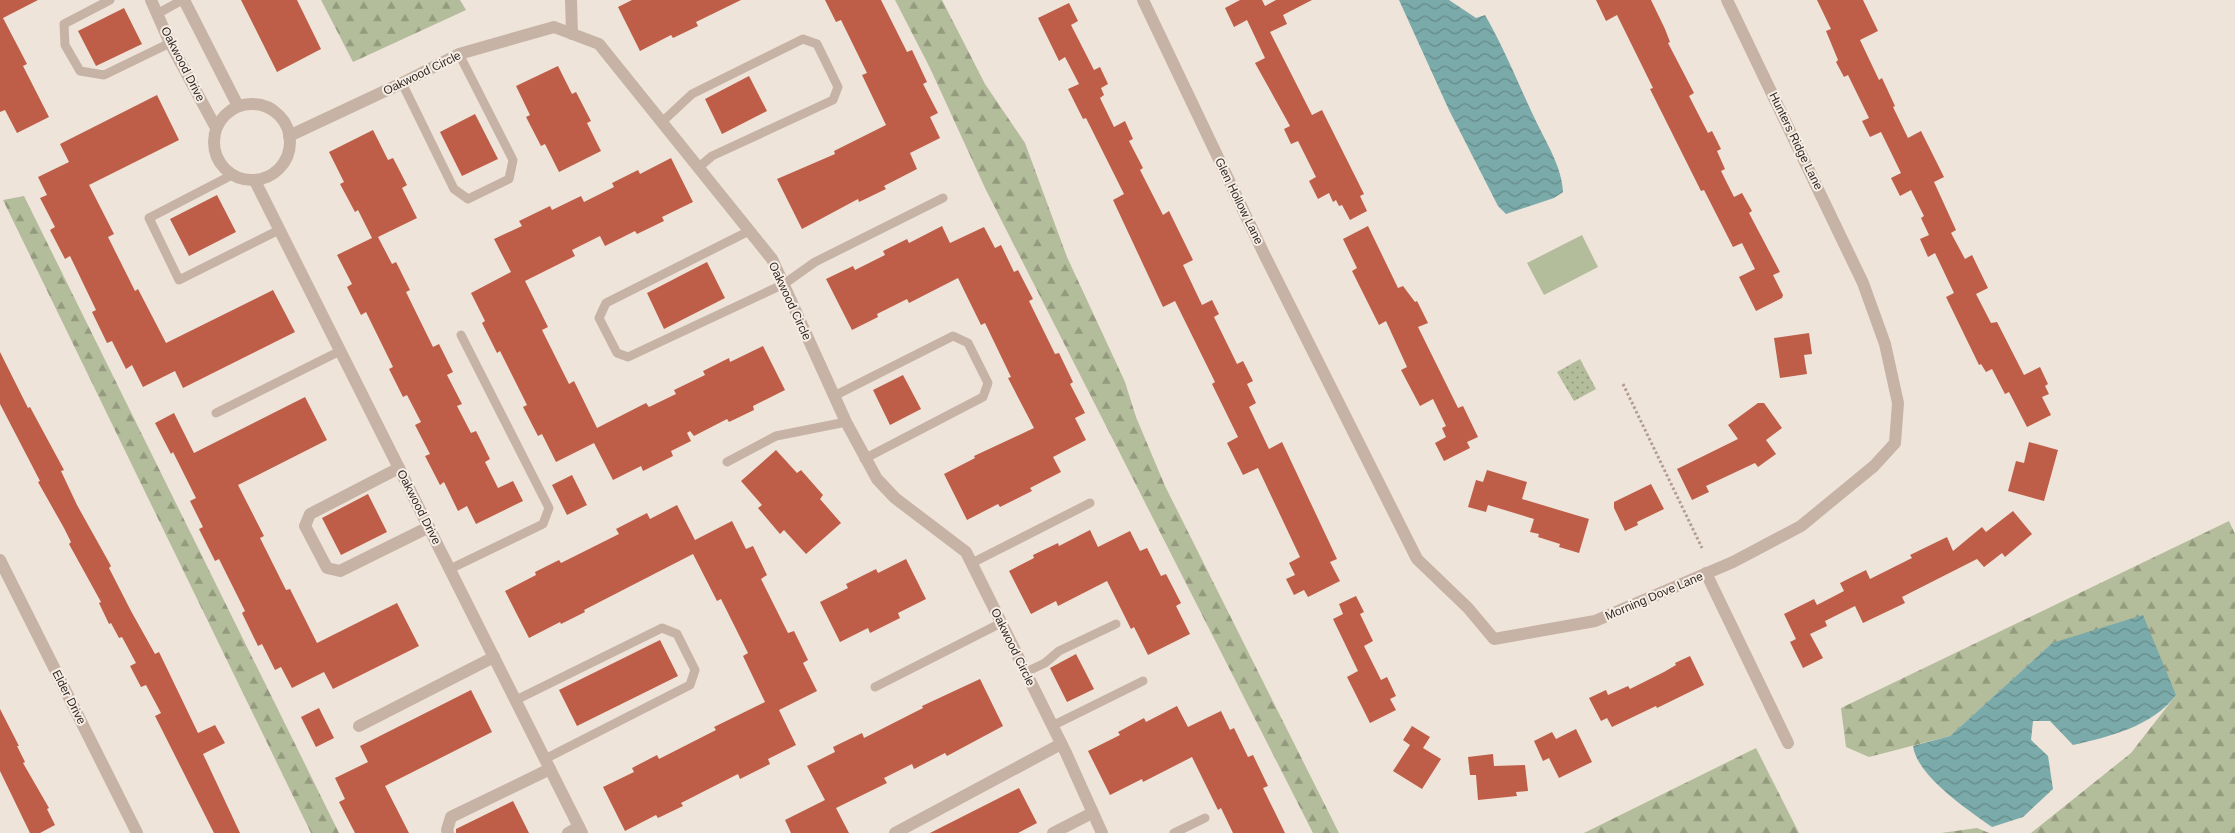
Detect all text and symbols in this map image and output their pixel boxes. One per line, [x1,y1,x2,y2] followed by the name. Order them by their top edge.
[158,24,208,104] street label: Oakwood Drive
[381,48,463,98] street label: Oakwood Circle
[1766,90,1826,192] street label: Hunters Ridge Lane
[1212,155,1266,247] street label: Glen Hollow Lane
[766,260,814,343] street label: Oakwood Circle
[394,467,444,547] street label: Oakwood Drive
[1603,569,1705,623] street label: Morning Dove Lane
[988,606,1038,688] street label: Oakwood Circle
[49,667,89,727] street label: Elder Drive

